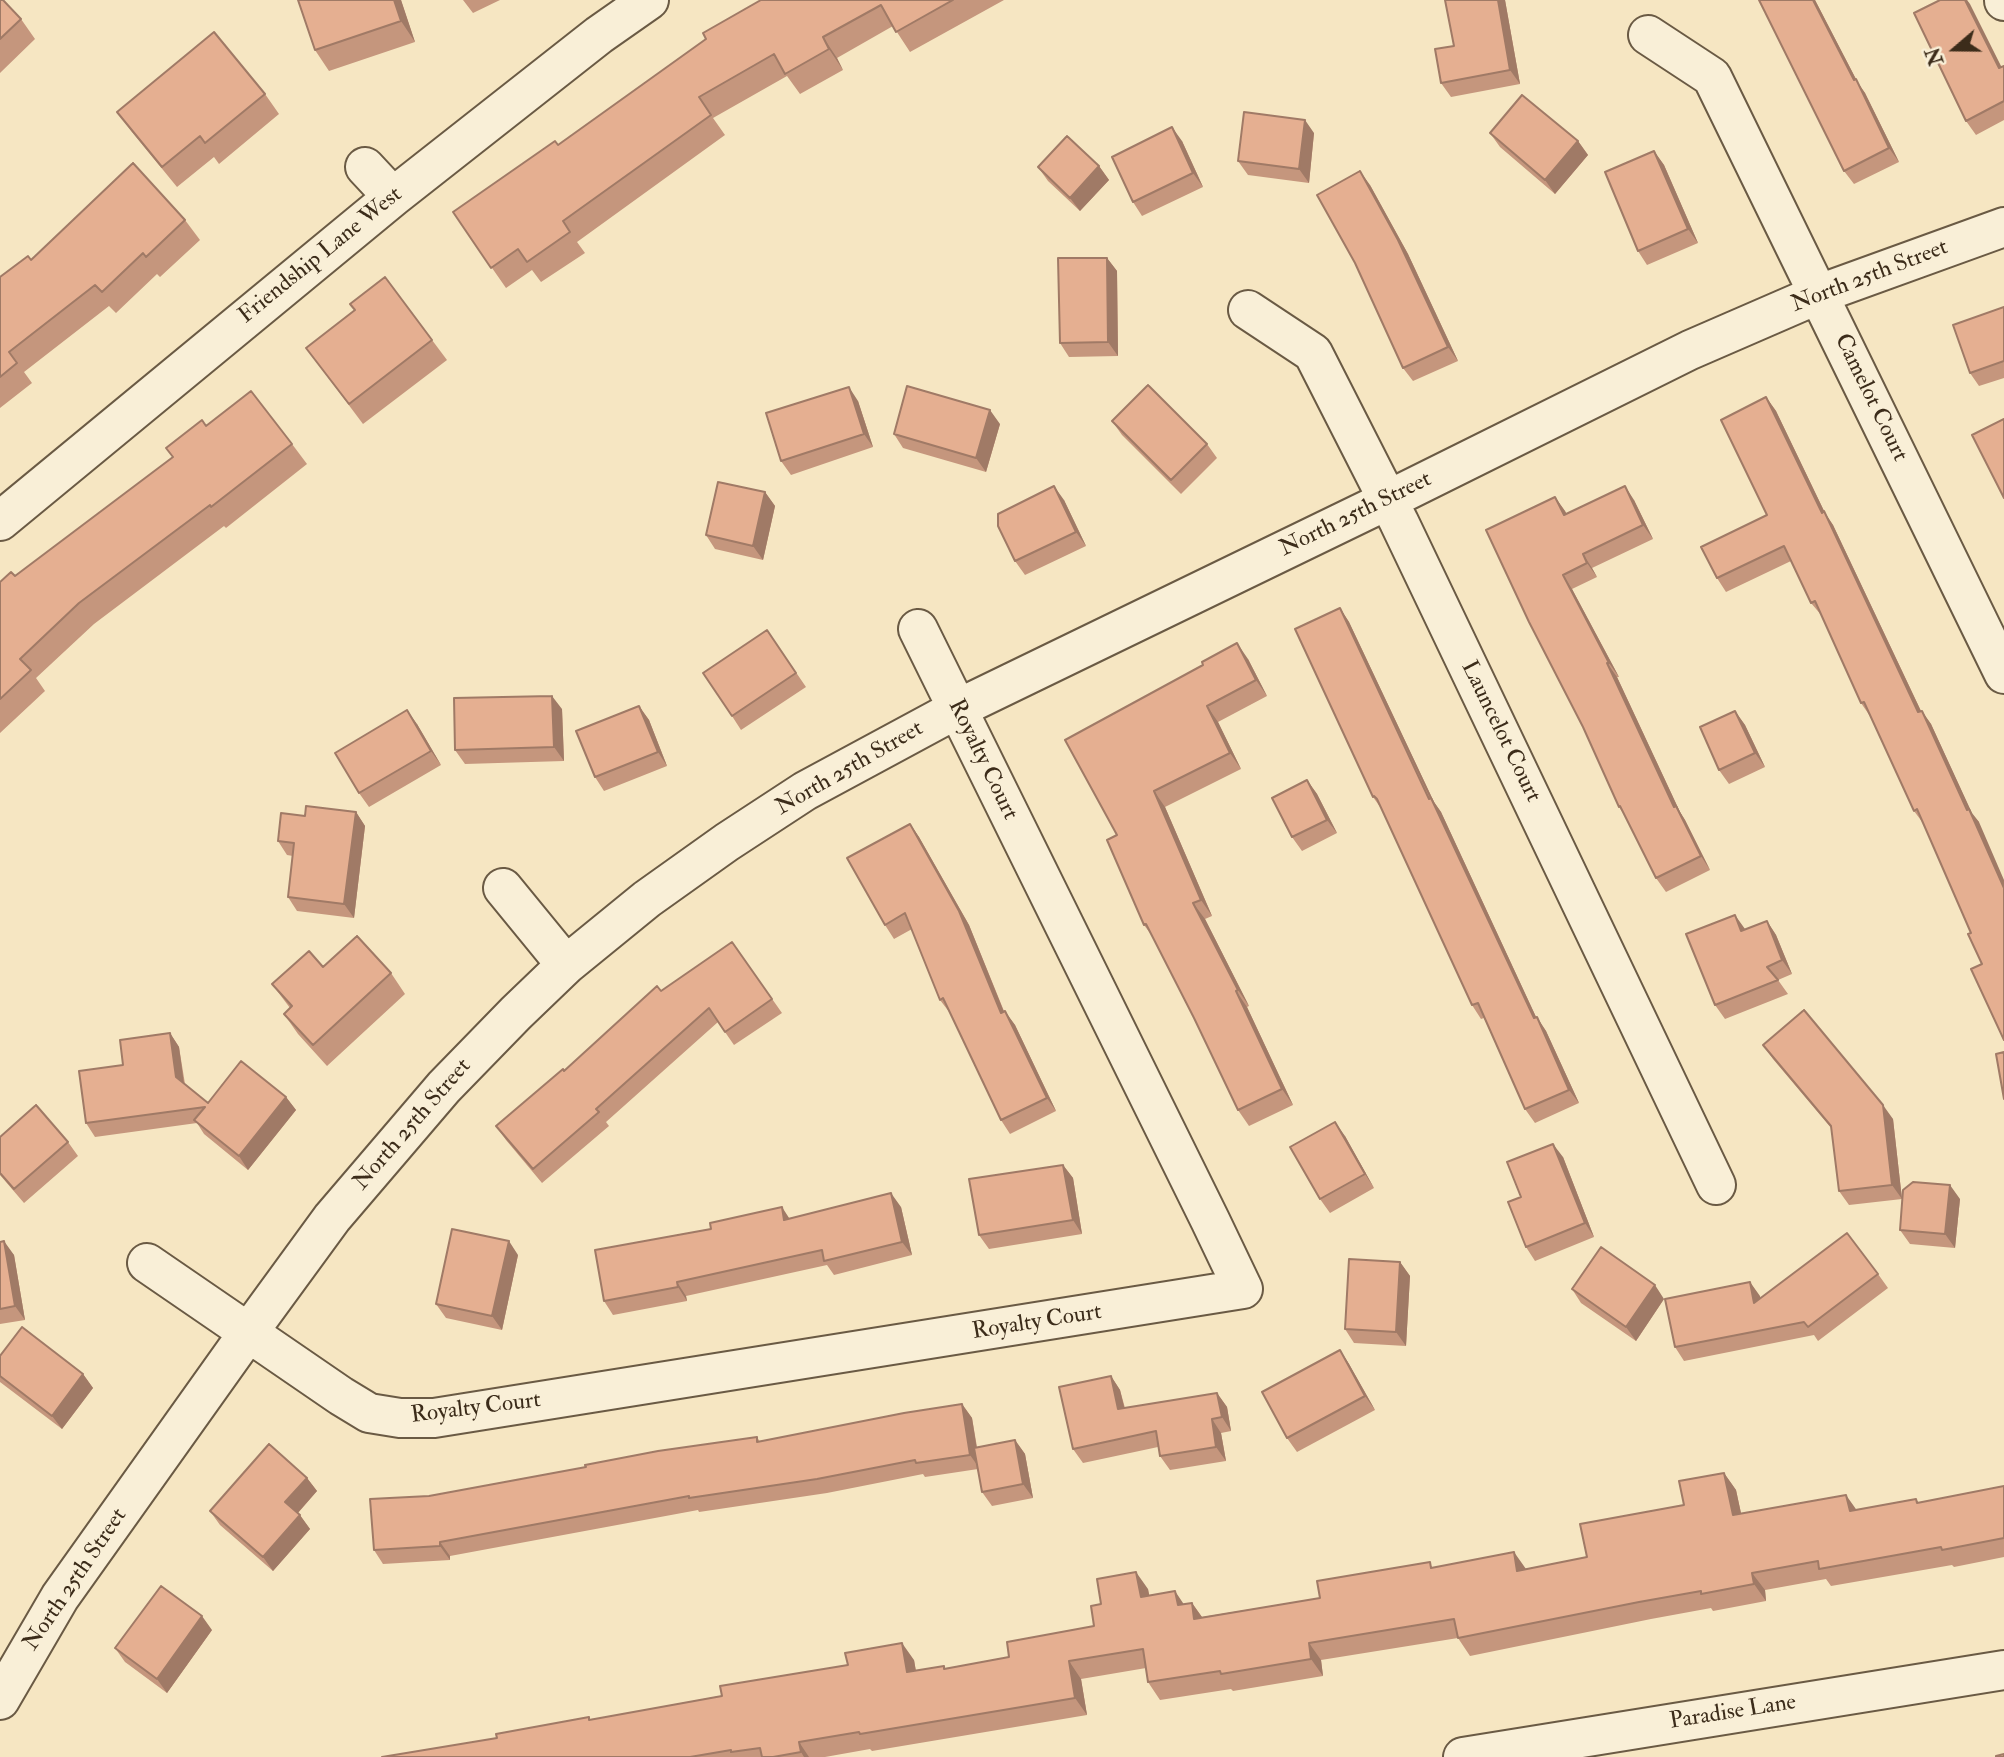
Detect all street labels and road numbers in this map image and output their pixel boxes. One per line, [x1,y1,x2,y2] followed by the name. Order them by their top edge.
[234,182,408,330] street label: Friendship Lane West
[1788,234,1952,320] street label: North 25th Street
[1827,330,1913,466] street label: Camelot Court
[1276,466,1436,564] street label: North 25th Street
[1454,657,1546,807] street label: Launcelot Court
[941,695,1023,825] street label: Royalty Court
[771,716,929,822] street label: North 25th Street
[348,1053,478,1197] street label: North 25th Street
[970,1299,1104,1347] street label: Royalty Court
[409,1387,543,1431] street label: Royalty Court
[18,1504,134,1656] street label: North 25th Street
[1668,1689,1798,1737] street label: Paradise Lane

